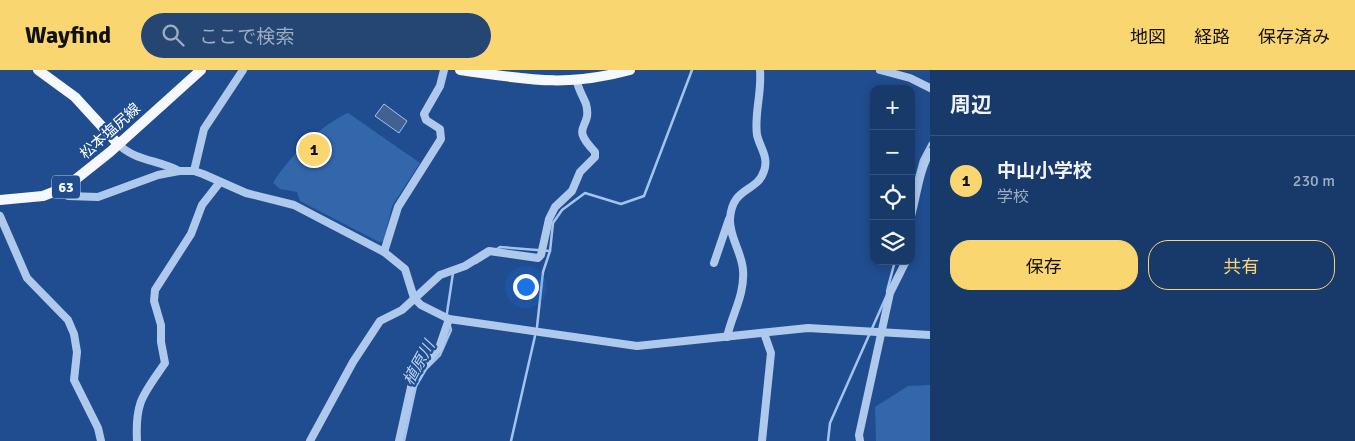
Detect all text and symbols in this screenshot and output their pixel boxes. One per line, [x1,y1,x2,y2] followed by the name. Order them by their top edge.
[141,13,491,58] search box
[25,20,111,50] text: Wayfind
[159,21,187,49] icon: search
[199,25,294,49] text: ここで検索
[1130,26,1166,48] text: 地図
[1194,26,1230,48] text: 経路
[1258,26,1330,48] text: 保存済み
[870,85,915,265] map controls
[870,85,915,130] button: +
[950,92,992,118] text: 周辺
[76,99,144,163] street label: 松本塩尻線
[870,130,915,175] button: −
[298,131,330,169] pin: 1
[997,159,1092,183] text: 中山小学校
[962,171,970,191] text: 1
[1293,171,1335,191] text: 230 m
[52,175,80,198] road number: 63
[870,175,915,220] button: locate
[997,187,1029,207] text: 学校
[870,220,915,265] button: layers
[950,240,1138,290] button: 保存
[1148,240,1335,290] button: 共有
[513,274,539,300] your location
[399,335,440,389] water label: 植原川

